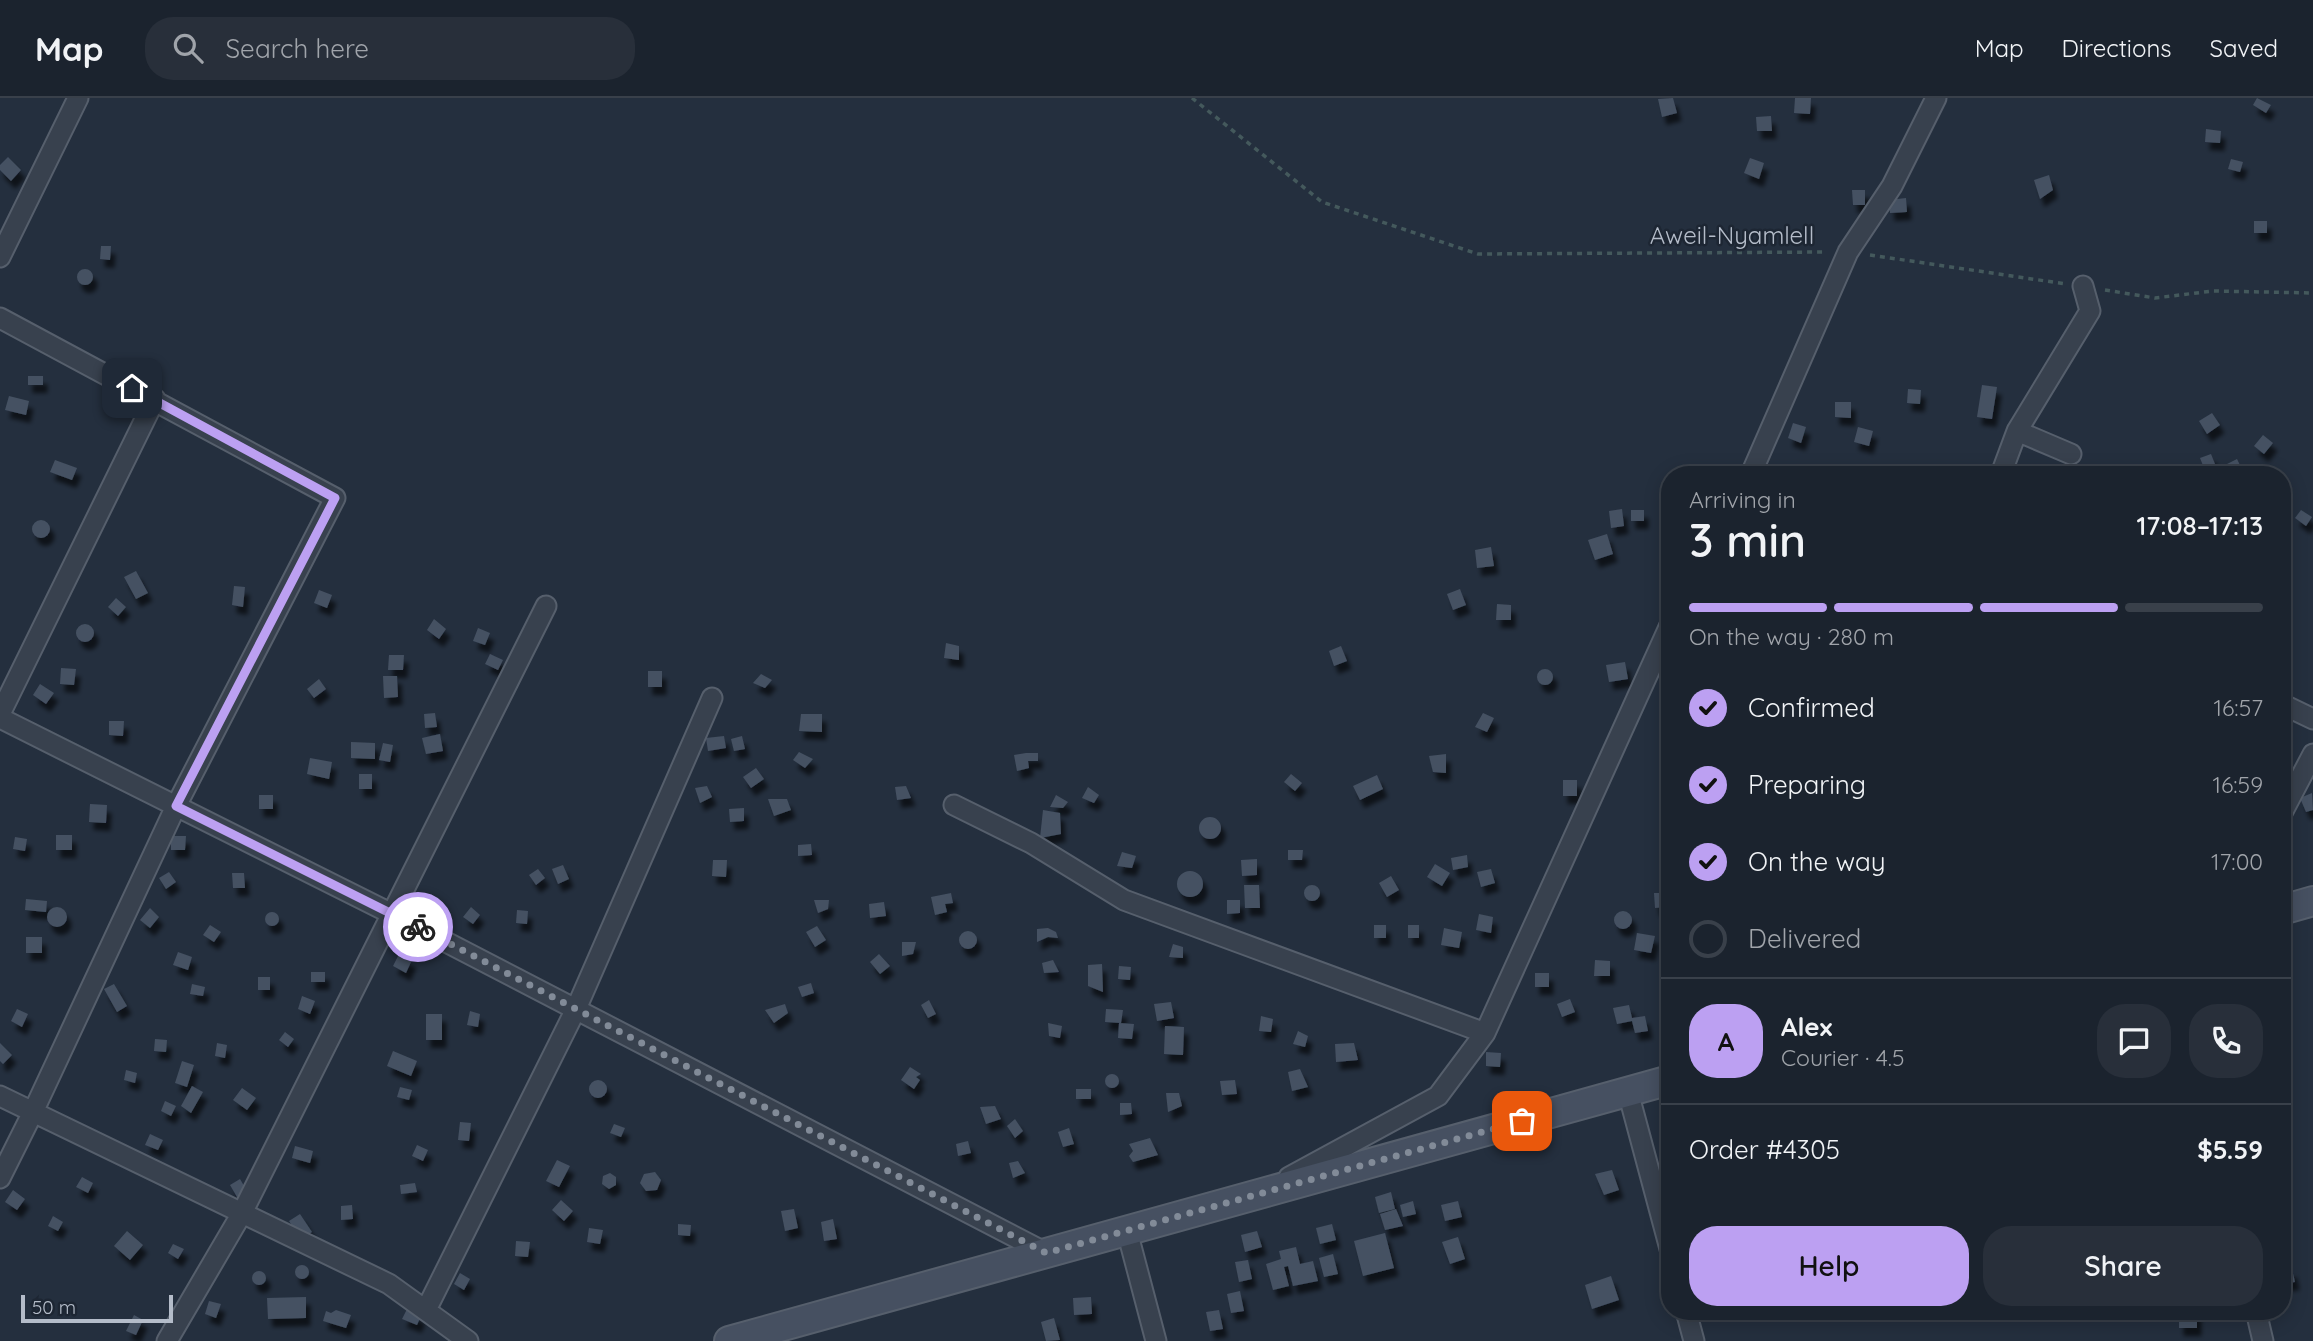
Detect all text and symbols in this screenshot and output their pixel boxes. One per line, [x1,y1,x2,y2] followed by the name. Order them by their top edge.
[145,17,635,80] search box
[35,28,103,69] text: Map
[169,29,207,67] icon: search
[225,32,369,65] text: Search here
[1975,33,2024,63] text: Map
[2062,33,2172,63] text: Directions
[2210,33,2278,63] text: Saved
[1650,220,1814,250] street label: Aweil-Nyamlell
[102,358,162,418] pin
[113,369,151,407] icon: home
[1689,485,1796,514] text: Arriving in
[2136,509,2263,542] text: 17:08–17:13
[1689,511,1806,569] text: 3 min
[1689,622,1894,651] text: On the way · 280 m
[1689,689,1727,727] icon: check
[1748,691,1875,724] text: Confirmed
[2213,693,2263,722] text: 16:57
[1689,766,1727,804] icon: check
[1748,768,1866,801] text: Preparing
[2212,770,2263,799] text: 16:59
[1689,843,1727,881] icon: check
[1748,845,1886,878] text: On the way
[2211,847,2263,876] text: 17:00
[383,892,453,962] courier
[399,908,437,946] icon: bike
[1748,922,1861,955] text: Delivered
[2097,1004,2171,1078] button: chat
[2189,1004,2263,1078] button: phone
[1781,1010,1832,1043] text: Alex
[1718,1025,1734,1058] text: A
[1781,1043,1905,1072] text: Courier · 4.5
[1492,1091,1552,1151] pin
[1503,1102,1541,1140] icon: bag
[1689,1133,1840,1166] text: Order #4305
[2197,1133,2263,1166] text: $5.59
[1689,1226,1969,1306] button: Help
[1983,1226,2263,1306] button: Share
[21,1292,173,1324] scale bar
[32,1295,76,1319] text: 50 m

